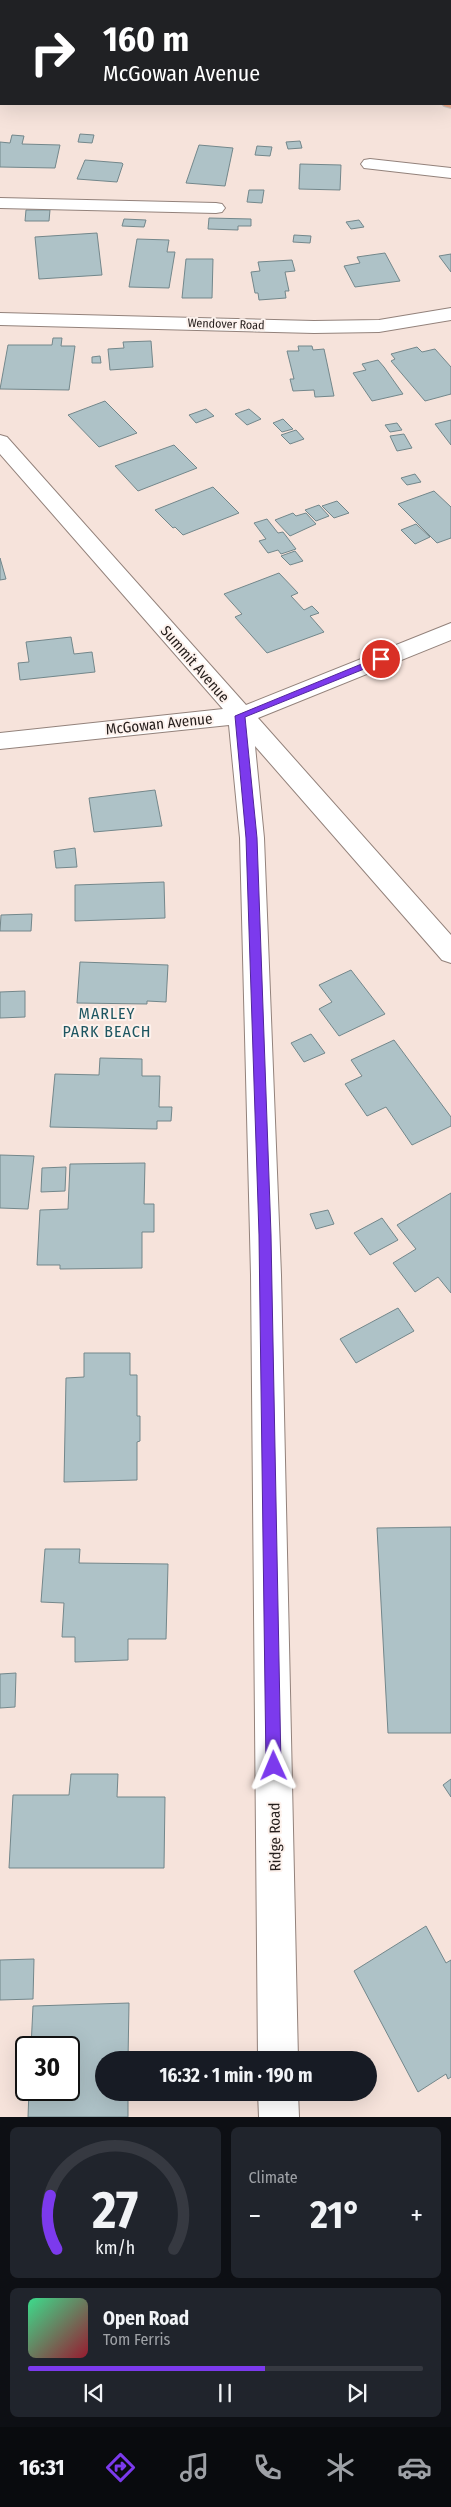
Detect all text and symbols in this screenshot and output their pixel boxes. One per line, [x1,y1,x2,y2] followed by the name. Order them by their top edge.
[103,18,189,60] text: 160 m
[20,20,85,85] icon: right
[103,60,260,87] text: McGowan Avenue
[187,316,265,332] street label: Wendover Road
[157,622,233,706] street label: Summit Avenue
[360,638,402,680] pin
[367,645,395,673] icon: arrive
[105,709,213,739] street label: McGowan Avenue
[62,1004,152,1041] district label: MARLEY PARK BEACH
[247,1739,299,1791] position arrow
[265,1802,285,1872] street label: Ridge Road
[15,2036,80,2101] speed limit sign: 30
[160,2064,312,2087] text: 16:32 · 1 min · 190 m
[249,2168,298,2187] text: Climate
[91,2179,138,2242] text: 27
[310,2192,361,2238] text: 21°
[249,2199,261,2232] text: −
[410,2199,423,2232] text: +
[95,2237,135,2259] text: km/h
[103,2307,189,2330] text: Open Road
[103,2330,170,2349] text: Tom Ferris
[80,2379,108,2407] icon: previous
[211,2379,239,2407] icon: pause
[343,2379,371,2407] icon: next
[103,2450,138,2485] icon: directions
[177,2450,212,2485] icon: music
[250,2450,285,2485] icon: phone
[323,2450,358,2485] icon: climate
[397,2450,432,2485] icon: car
[19,2454,65,2481] text: 16:31

